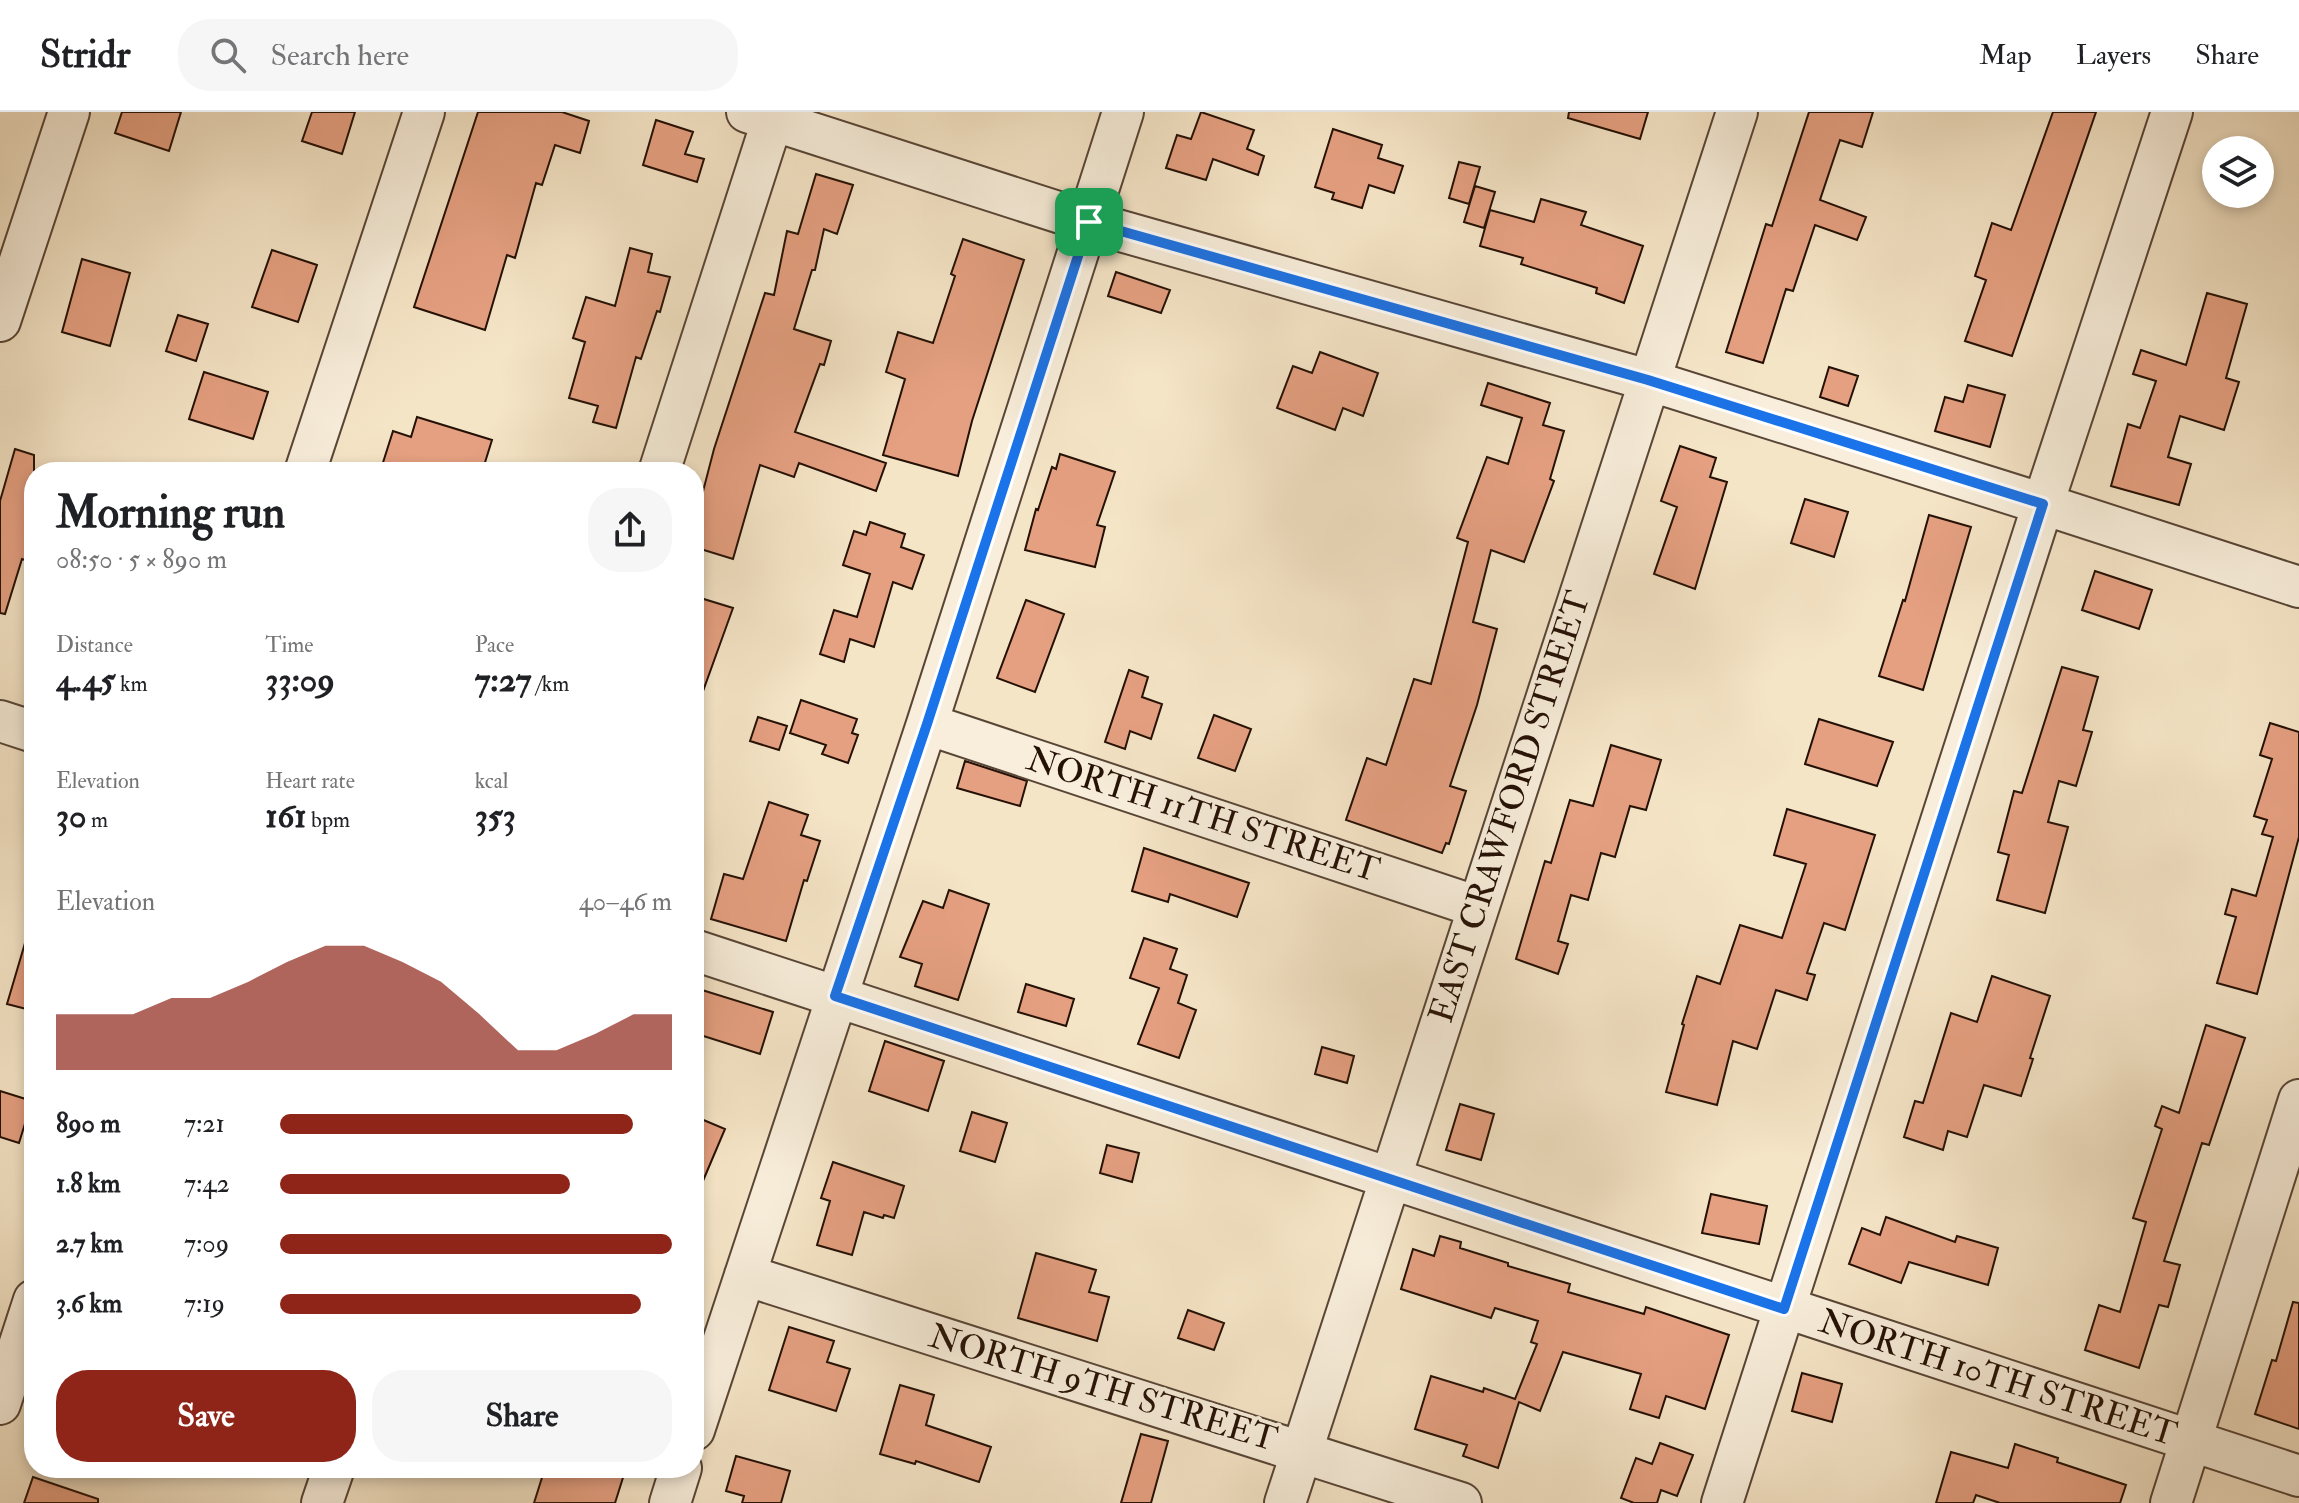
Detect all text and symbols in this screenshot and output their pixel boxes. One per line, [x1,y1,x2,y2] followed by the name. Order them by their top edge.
[178,19,738,91] search box
[40,31,130,79] text: Stridr
[206,33,250,77] icon: search
[270,37,409,74] text: Search here
[1979,38,2032,73] text: Map
[2076,38,2151,73] text: Layers
[2195,38,2259,73] text: Share
[2202,136,2274,208] map controls
[2202,136,2274,208] button: layers
[1055,188,1123,256] pin
[1067,200,1111,244] icon: arrive
[56,486,285,541] text: Morning run
[588,488,672,572] button: share
[56,544,227,576] text: 08:50 · 5 × 890 m
[1420,586,1600,1028] street label: EAST CRAWFORD STREET
[56,631,133,659] text: Distance
[265,631,313,659] text: Time
[475,631,514,659] text: Pace
[56,659,115,702] text: 4.45
[265,659,335,702] text: 33:09
[475,659,531,702] text: 7:27
[115,670,148,698] text: km
[531,670,569,698] text: /km
[1021,738,1385,892] street label: NORTH 11TH STREET
[56,767,140,795] text: Elevation
[265,767,355,795] text: Heart rate
[475,767,508,795] text: kcal
[56,795,86,838] text: 30
[265,795,306,838] text: 161
[475,795,516,838] text: 353
[86,806,108,834] text: m
[306,806,350,834] text: bpm
[56,886,155,918] text: Elevation
[579,886,672,918] text: 40–46 m
[56,1108,121,1140] text: 890 m
[184,1108,225,1140] text: 7:21
[56,1168,121,1200] text: 1.8 km
[184,1168,230,1200] text: 7:42
[56,1228,123,1260] text: 2.7 km
[184,1228,229,1260] text: 7:09
[56,1288,122,1320] text: 3.6 km
[184,1288,225,1320] text: 7:19
[1814,1300,2182,1456] street label: NORTH 10TH STREET
[924,1315,1282,1461] street label: NORTH 9TH STREET
[56,1370,356,1462] button: Save
[372,1370,672,1462] button: Share

